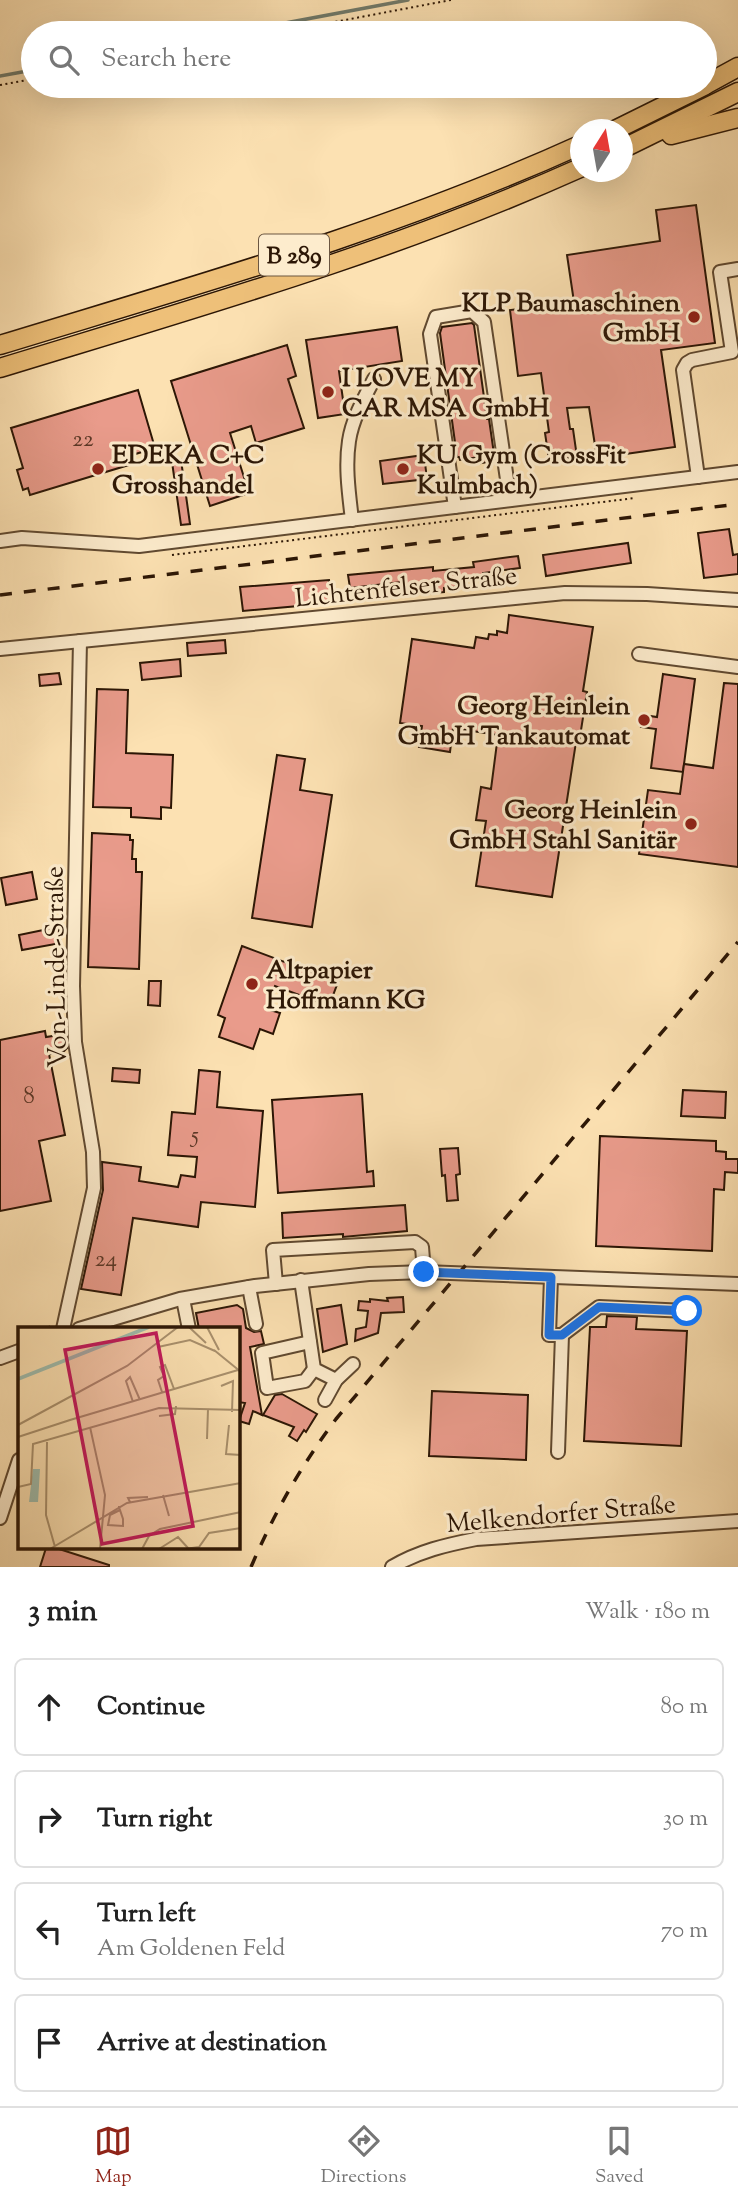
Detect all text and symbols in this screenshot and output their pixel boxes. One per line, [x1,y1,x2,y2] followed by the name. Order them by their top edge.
[21,21,717,98] search box
[45,41,83,79] icon: search
[101,41,231,78] text: Search here
[570,119,633,182] north arrow
[259,234,329,276] road number: B 289
[462,286,681,353] place label: KLP Baumaschinen GmbH
[686,309,702,325] marker: KLP Baumaschinen GmbH
[342,361,550,428] place label: I LOVE MY CAR MSA GmbH
[320,384,336,400] marker: I LOVE MY CAR MSA GmbH
[72,424,94,457] house number: 22
[112,438,265,505] place label: EDEKA C+C Grosshandel
[417,438,626,505] place label: KU Gym (CrossFit Kulmbach)
[90,461,106,477] marker: EDEKA C+C Grosshandel
[395,461,411,477] marker: KU Gym (CrossFit Kulmbach)
[293,558,519,619] street label: Lichtenfelser Straße
[398,689,631,756] place label: Georg Heinlein GmbH Tankautomat
[636,712,652,728] marker: Georg Heinlein GmbH Tankautomat
[449,793,678,860] place label: Georg Heinlein GmbH Stahl Sanitär
[683,816,699,832] marker: Georg Heinlein GmbH Stahl Sanitär
[37,866,78,1068] street label: Von-Linde-Straße
[266,953,425,1020] place label: Altpapier Hoffmann KG
[244,976,260,992] marker: Altpapier Hoffmann KG
[23,1081,35,1114] house number: 8
[189,1120,199,1153] house number: 5
[95,1244,117,1277] house number: 24
[408,1256,439,1287] route end
[671,1295,702,1326] route start
[18,1327,240,1549] inset map
[445,1487,677,1544] street label: Melkendorfer Straße
[28,1591,98,1634] text: 3 min
[585,1596,710,1629] text: Walk · 180 m
[30,1688,68,1726] icon: ahead
[97,1689,205,1726] text: Continue
[660,1691,708,1724] text: 80 m
[30,1800,68,1838] icon: right
[97,1801,212,1838] text: Turn right
[663,1803,708,1836] text: 30 m
[97,1896,196,1933] text: Turn left
[30,1912,68,1950] icon: left
[661,1915,708,1948] text: 70 m
[97,1933,285,1966] text: Am Goldenen Feld
[30,2024,68,2062] icon: arrive
[97,2025,327,2062] text: Arrive at destination
[94,2122,132,2191] tab: Map
[321,2122,406,2191] tab: Directions
[595,2122,644,2191] tab: Saved

